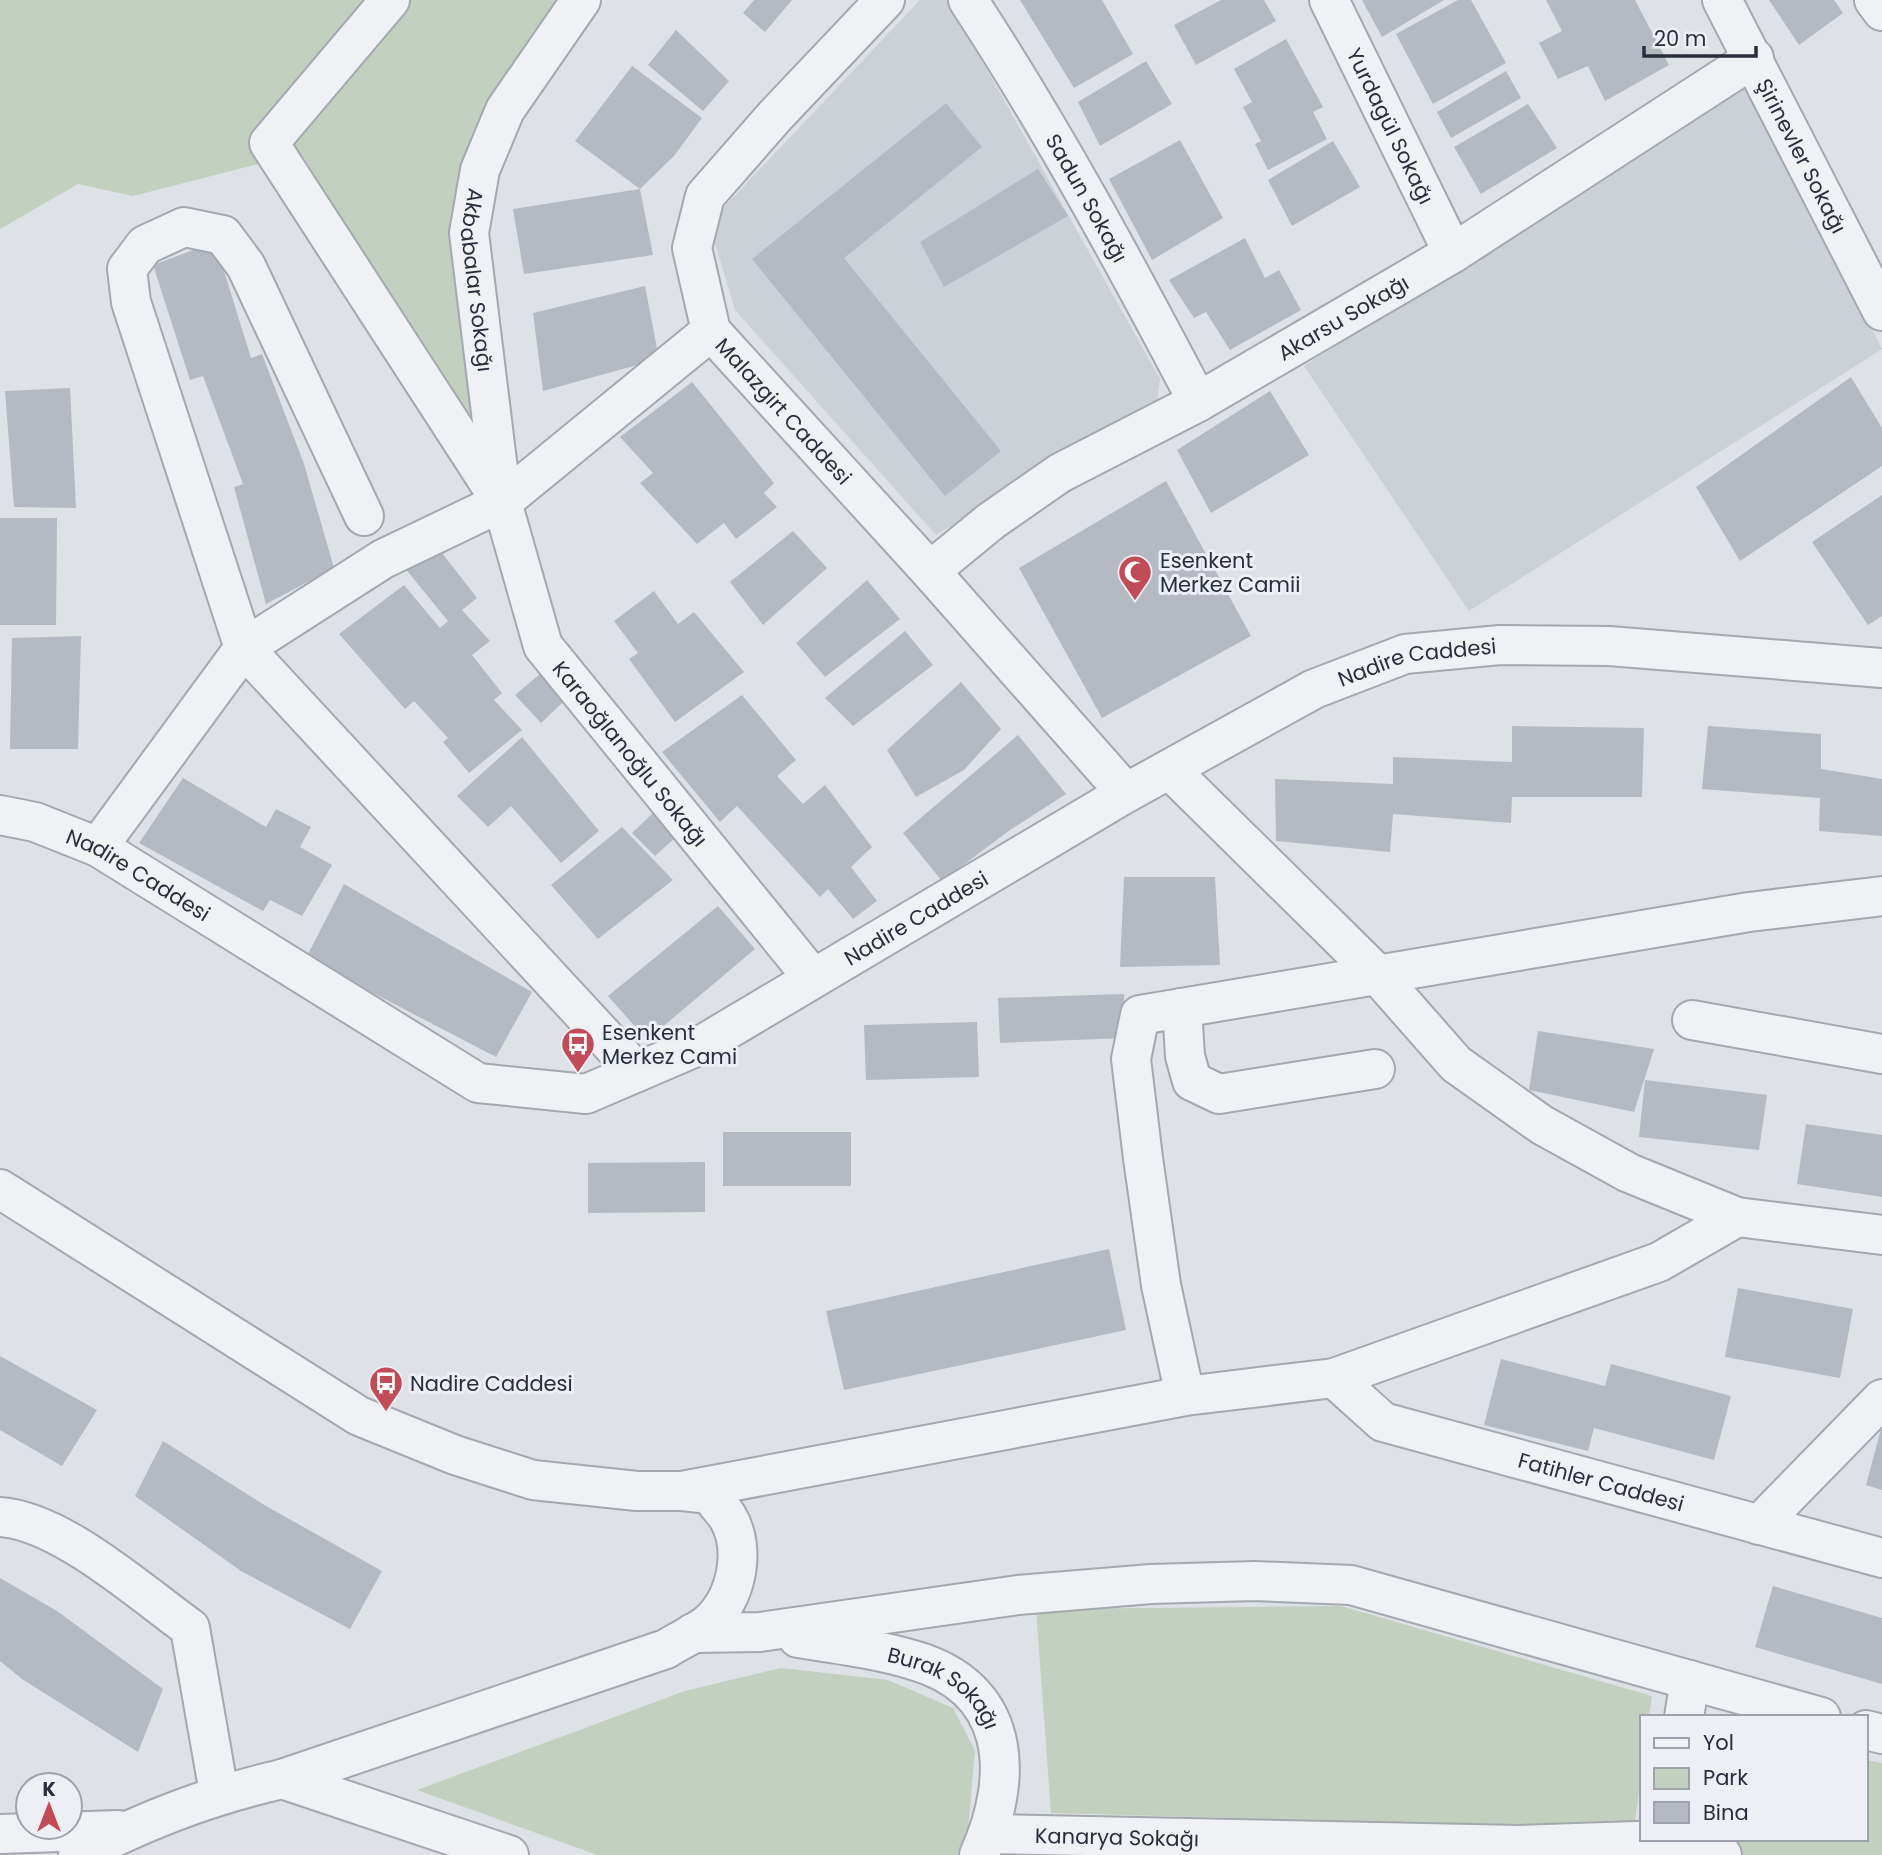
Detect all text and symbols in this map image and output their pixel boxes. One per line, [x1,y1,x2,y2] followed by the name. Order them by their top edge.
[1644,14,1756,58] scale bar
[1654,24,1707,53] text: 20 m
[1340,43,1441,209] street label: Yurdagül Sokağı
[1750,73,1854,238] street label: Şirinevler Sokağı
[1039,128,1135,267] street label: Sadun Sokağı
[454,186,500,373] street label: Akbabalar Sokağı
[1272,268,1414,367] street label: Akarsu Sokağı
[709,331,859,491] street label: Malazgirt Caddesi
[1160,546,1300,599] place label: Esenkent Merkez Camii
[1116,553,1154,602] mosque icon: Esenkent Merkez Camii
[1333,631,1498,693] street label: Nadire Caddesi
[546,655,715,852] street label: Karaoğlanoğlu Sokağı
[62,821,216,928] street label: Nadire Caddesi
[838,864,993,972] street label: Nadire Caddesi
[602,1018,737,1071] place label: Esenkent Merkez Cami
[559,1025,597,1074] bus stop icon: Esenkent Merkez Cami
[367,1364,405,1413] bus stop icon: Nadire Caddesi
[410,1369,573,1398] place label: Nadire Caddesi
[1515,1445,1687,1518] street label: Fatihler Caddesi
[885,1639,1007,1733] street label: Burak Sokağı
[1640,1715,1868,1841] legend
[1703,1728,1734,1757] text: Yol
[1703,1763,1748,1792] text: Park
[14,1771,84,1841] north arrow
[42,1776,56,1803] text: K
[1703,1798,1749,1827] text: Bina
[1035,1820,1199,1853] street label: Kanarya Sokağı

